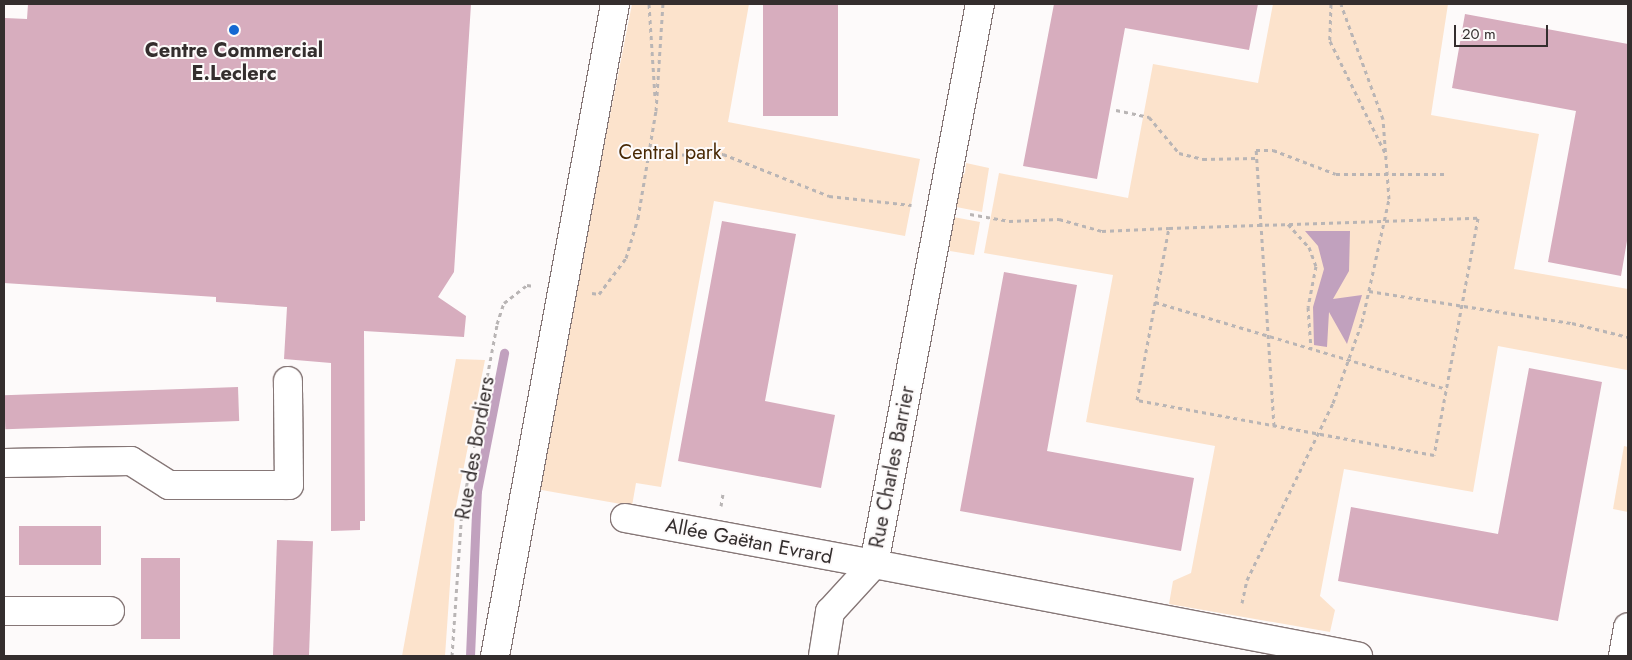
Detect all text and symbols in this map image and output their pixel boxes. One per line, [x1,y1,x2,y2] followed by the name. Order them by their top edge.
[1457,15,1551,47] scale bar
[1462,23,1496,45] text: 20 m
[228,24,240,36] marker: Centre Commercial E.Leclerc
[145,38,323,85] place label: Centre Commercial E.Leclerc
[618,140,722,164] park label: Central park
[451,375,499,521] street label: Rue des Bordiers
[865,384,919,550] street label: Rue Charles Barrier
[663,513,835,569] street label: Allée Gaëtan Evrard

